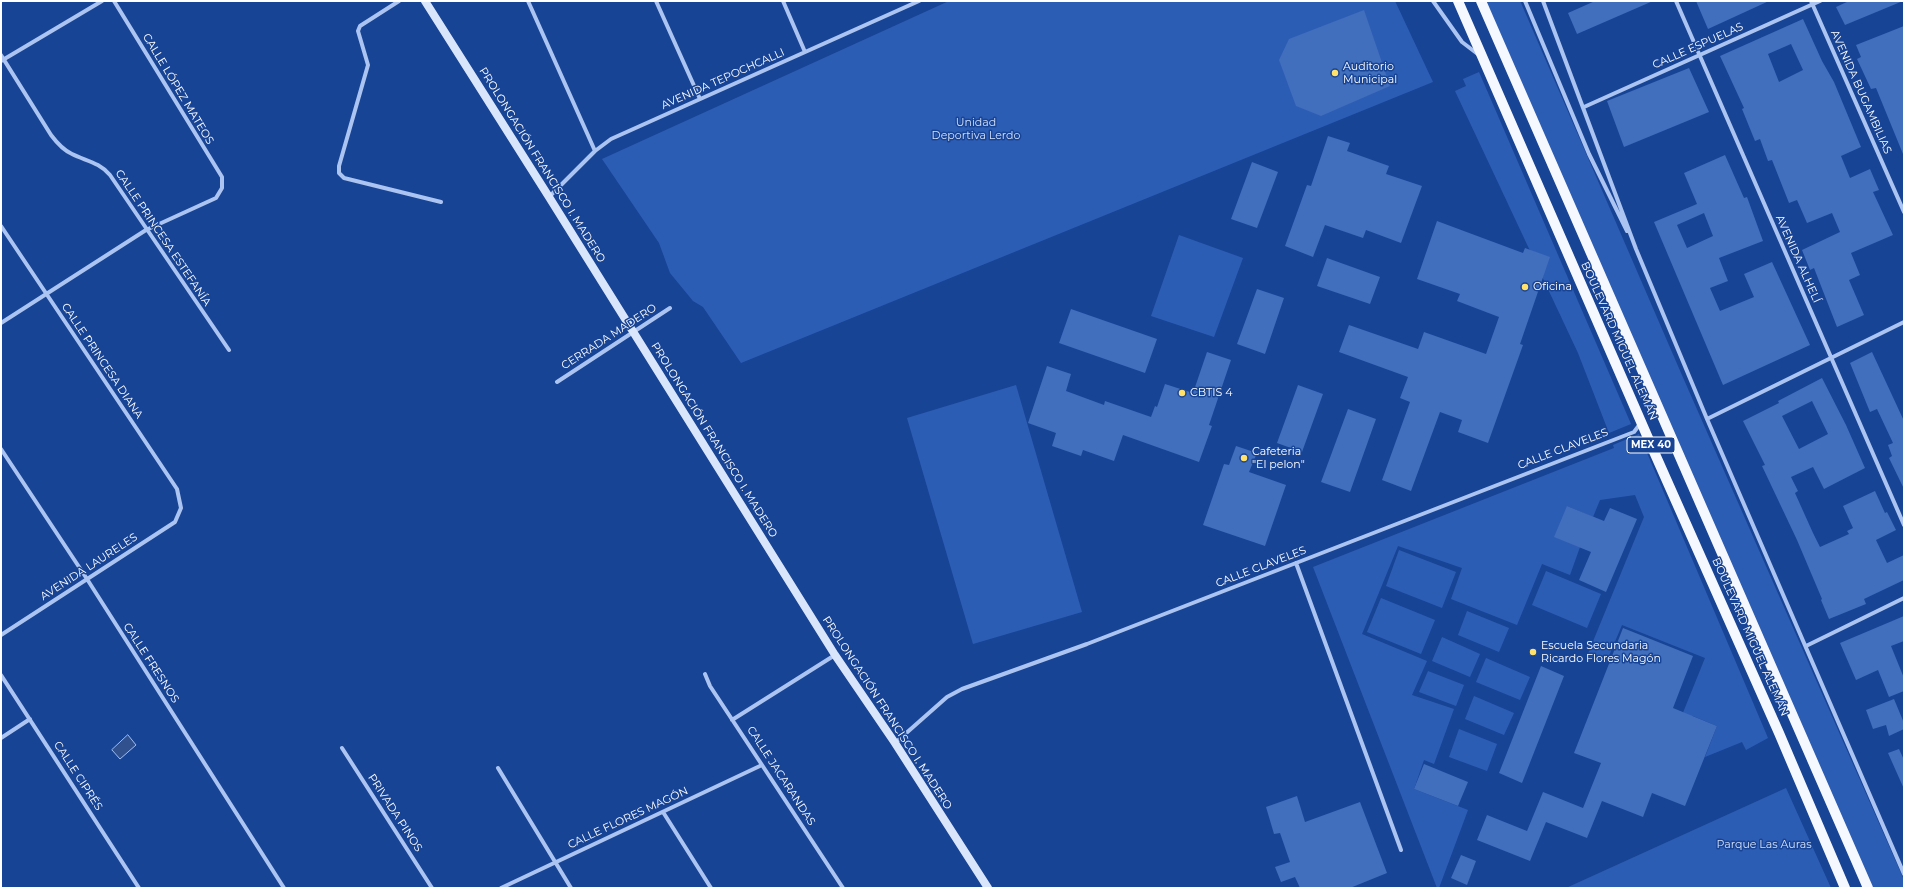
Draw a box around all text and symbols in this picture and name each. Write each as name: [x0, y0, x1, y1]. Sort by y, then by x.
street label: CALLE ESPUELAS: [1651, 20, 1745, 72]
street label: AVENIDA BUGAMBILIAS: [1828, 28, 1894, 156]
street label: CALLE LÓPEZ MATEOS: [140, 31, 216, 147]
street label: AVENIDA TEPOCHCALLI: [659, 46, 787, 112]
place label: Auditorio Municipal: [1343, 60, 1397, 86]
street label: PROLONGACIÓN FRANCISCO I. MADERO: [476, 65, 608, 265]
marker: Auditorio Municipal: [1330, 68, 1340, 78]
park label: Unidad Deportiva Lerdo: [932, 116, 1020, 142]
street label: CALLE PRINCESA ESTEFANÍA: [112, 167, 214, 309]
street label: AVENIDA ALHELÍ: [1773, 213, 1823, 305]
street label: BOULEVARD MIGUEL ALEMÁN: [1578, 260, 1660, 422]
place label: Oficina: [1533, 280, 1572, 294]
marker: Oficina: [1520, 282, 1530, 292]
street label: CALLE PRINCESA DIANA: [58, 301, 146, 421]
street label: CERRADA MADERO: [559, 301, 659, 373]
street label: PROLONGACIÓN FRANCISCO I. MADERO: [648, 340, 780, 540]
place label: CBTIS 4: [1190, 386, 1232, 400]
marker: CBTIS 4: [1177, 388, 1187, 398]
street label: CALLE CLAVELES: [1516, 426, 1610, 472]
road number: MEX 40: [1627, 437, 1675, 453]
place label: Cafeteria "El pelon": [1252, 445, 1305, 471]
marker: Cafeteria "El pelon": [1239, 453, 1249, 463]
street label: AVENIDA LAURELES: [38, 531, 140, 603]
street label: CALLE CLAVELES: [1214, 544, 1308, 590]
street label: BOULEVARD MIGUEL ALEMÁN: [1709, 556, 1791, 718]
street label: PROLONGACIÓN FRANCISCO I. MADERO: [819, 614, 955, 812]
street label: CALLE FRESNOS: [120, 621, 182, 705]
place label: Escuela Secundaria Ricardo Flores Magón: [1541, 639, 1661, 665]
marker: Escuela Secundaria Ricardo Flores Magón: [1528, 647, 1538, 657]
street label: CALLE JACARANDAS: [744, 724, 818, 828]
street label: CALLE CIPRÉS: [51, 739, 105, 813]
street label: PRIVADA PINOS: [365, 772, 425, 854]
street label: CALLE FLORES MAGÓN: [566, 784, 690, 852]
park label: Parque Las Auras: [1716, 838, 1812, 852]

